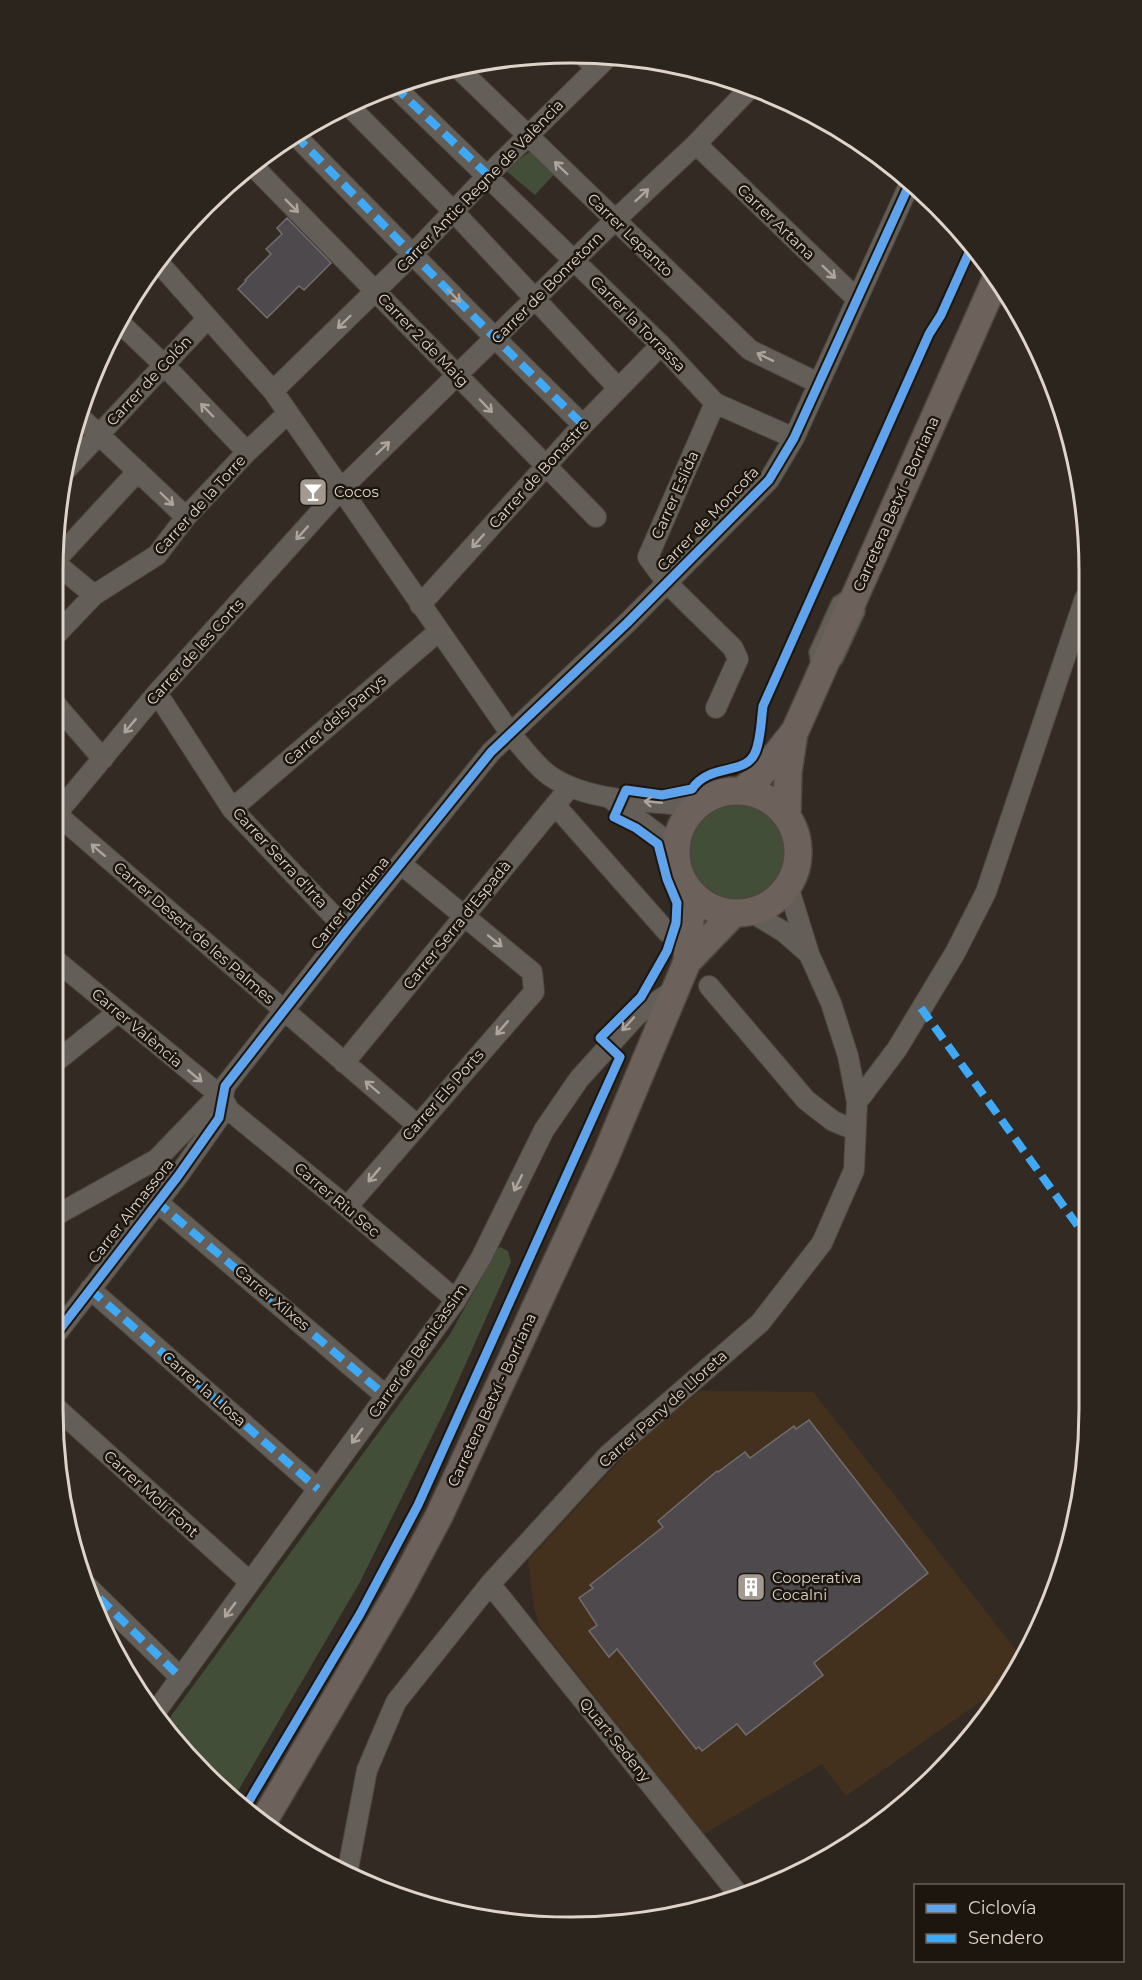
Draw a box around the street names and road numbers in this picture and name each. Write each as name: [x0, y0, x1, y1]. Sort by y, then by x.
street label: Carrer Antic Regne de València: [392, 95, 567, 276]
street label: Carrer Artana: [734, 180, 819, 263]
street label: Carrer Lepanto: [583, 189, 677, 280]
street label: Carrer de Bonretorn: [487, 228, 606, 347]
street label: Carrer la Torrassa: [586, 272, 690, 376]
street label: Carrer 2 de Maig: [374, 289, 473, 391]
street label: Carrer de Colón: [102, 332, 195, 430]
street label: Carretera Betxí - Borriana: [848, 413, 943, 594]
street label: Carrer de Bonastre: [484, 415, 593, 533]
street label: Carrer Eslida: [647, 448, 702, 542]
street label: Carrer de la Torre: [150, 451, 250, 559]
street label: Carrer de Moncofa: [653, 462, 763, 575]
street label: Carrer de les Corts: [142, 594, 248, 709]
street label: Carrer dels Panys: [280, 670, 390, 769]
street label: Carrer Serra d'Irta: [229, 803, 332, 912]
street label: Carrer Borriana: [306, 852, 393, 953]
street label: Carrer Serra d'Espadà: [399, 856, 515, 993]
street label: Carrer Desert de les Palmes: [110, 857, 279, 1008]
street label: Carrer València: [88, 984, 187, 1071]
street label: Carrer Els Ports: [398, 1045, 488, 1144]
street label: Carrer Almassora: [84, 1154, 177, 1267]
street label: Carrer Riu Sec: [291, 1158, 384, 1241]
street label: Carrer Xilxes: [231, 1261, 314, 1335]
street label: Carrer de Benicàssim: [364, 1280, 471, 1422]
street label: Carretera Betxí - Borriana: [443, 1310, 540, 1490]
street label: Carrer Pany de Lloreta: [594, 1346, 731, 1471]
street label: Carrer la Llosa: [158, 1347, 250, 1430]
street label: Carrer Molí Font: [100, 1446, 203, 1541]
street label: Quart Sedeny: [576, 1694, 656, 1786]

